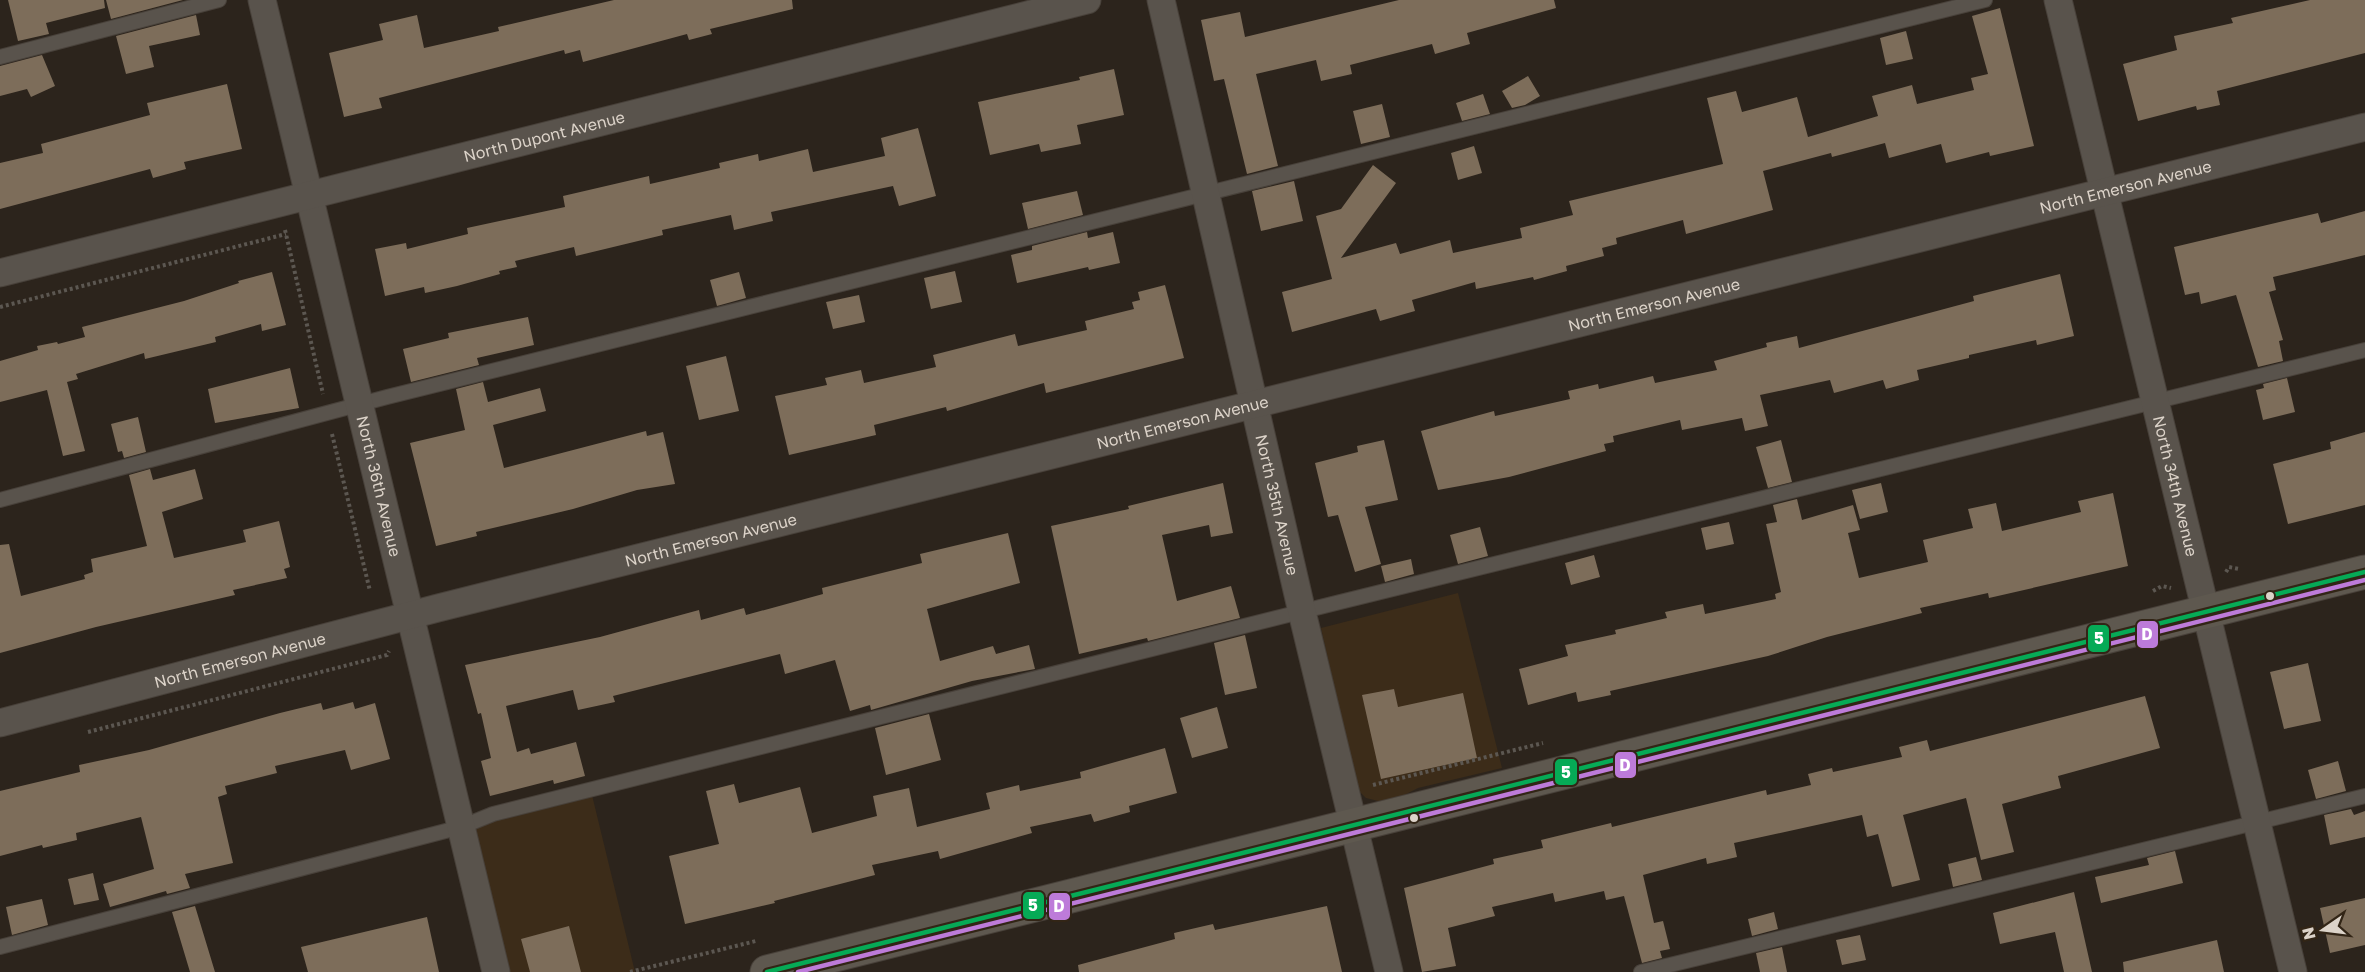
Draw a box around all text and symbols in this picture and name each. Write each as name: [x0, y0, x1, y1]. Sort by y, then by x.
street label: North Dupont Avenue: [461, 106, 627, 166]
street label: North Emerson Avenue: [2037, 156, 2213, 218]
street label: North Emerson Avenue: [1566, 273, 1742, 336]
street label: North Emerson Avenue: [1094, 391, 1270, 453]
street label: North 34th Avenue: [2149, 413, 2202, 559]
street label: North 36th Avenue: [352, 414, 406, 559]
street label: North 35th Avenue: [1251, 432, 1303, 577]
street label: North Emerson Avenue: [623, 509, 799, 571]
unlabelled marker: [2264, 590, 2276, 602]
line badge: D: [2136, 620, 2159, 649]
line badge: 5: [2087, 624, 2110, 653]
text: D: [2141, 624, 2153, 644]
street label: North Emerson Avenue: [152, 628, 328, 692]
text: 5: [2094, 628, 2104, 648]
line badge: D: [1614, 751, 1637, 779]
text: D: [1619, 755, 1631, 775]
line badge: 5: [1554, 758, 1578, 786]
text: 5: [1561, 762, 1571, 782]
unlabelled marker: [1408, 812, 1420, 824]
line badge: 5: [1022, 891, 1045, 920]
line badge: D: [1048, 892, 1071, 921]
text: 5: [1028, 895, 1038, 915]
text: D: [1053, 896, 1065, 916]
north arrow: [2293, 900, 2353, 960]
text: N: [2297, 925, 2320, 942]

